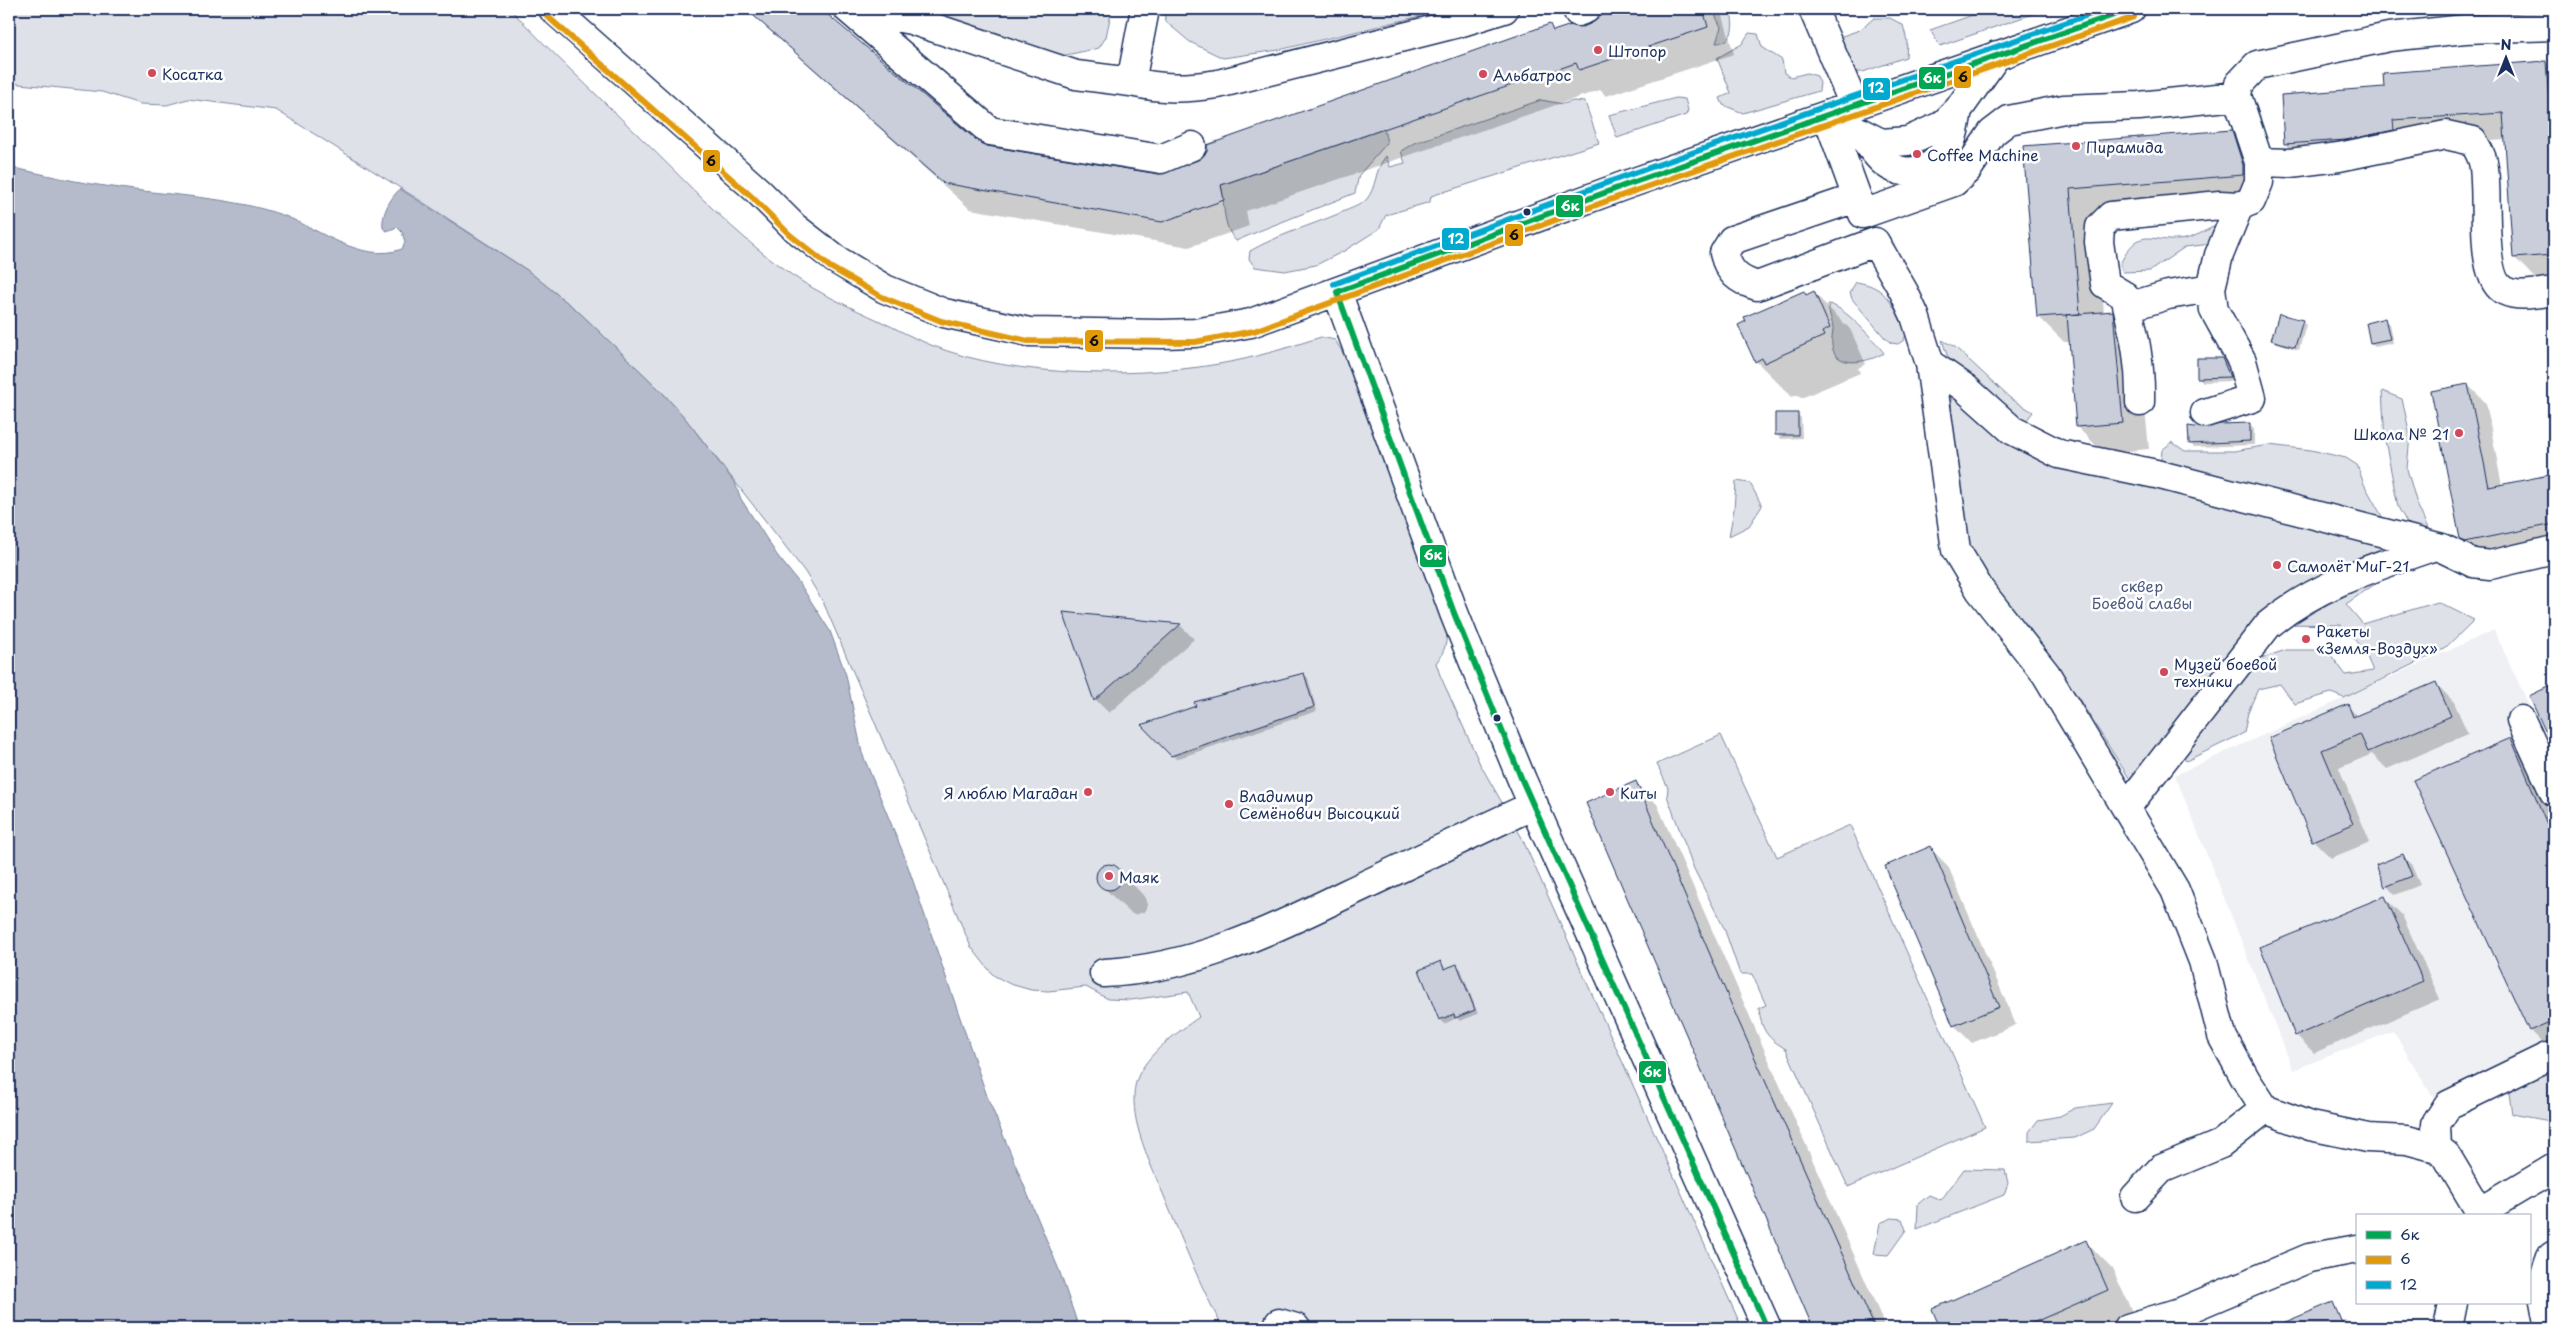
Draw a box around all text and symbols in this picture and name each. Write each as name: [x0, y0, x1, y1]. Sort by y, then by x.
north arrow: [2480, 32, 2530, 82]
text: N: [2500, 34, 2512, 55]
place label: Штопор: [1608, 39, 1667, 62]
marker: Штопор: [1592, 44, 1604, 56]
place label: Косатка: [162, 62, 223, 85]
place label: Альбатрос: [1493, 63, 1571, 86]
line badge: 6: [1953, 65, 1972, 89]
line badge: 6к: [1918, 66, 1946, 90]
text: 6: [1958, 66, 1968, 87]
marker: Косатка: [146, 67, 158, 79]
text: 6к: [1923, 67, 1941, 88]
marker: Альбатрос: [1477, 68, 1489, 80]
line badge: 12: [1862, 77, 1891, 101]
text: 12: [1868, 77, 1884, 98]
place label: Пирамида: [2086, 135, 2164, 158]
marker: Пирамида: [2070, 140, 2082, 152]
place label: Coffee Machine: [1927, 143, 2039, 166]
marker: Coffee Machine: [1911, 148, 1923, 160]
line badge: 6: [702, 149, 721, 173]
text: 6: [706, 150, 716, 171]
line badge: 6к: [1555, 194, 1584, 218]
text: 6к: [1561, 195, 1579, 216]
unlabelled marker: [1522, 207, 1532, 217]
line badge: 6: [1504, 223, 1524, 247]
text: 6: [1509, 224, 1519, 245]
line badge: 12: [1441, 227, 1470, 251]
text: 12: [1448, 228, 1464, 249]
line badge: 6: [1084, 329, 1104, 353]
text: 6: [1089, 330, 1099, 351]
place label: Школа № 21: [2354, 422, 2449, 445]
marker: Школа № 21: [2453, 427, 2465, 439]
line badge: 6к: [1419, 544, 1447, 568]
text: 6к: [1424, 544, 1442, 565]
place label: Самолёт МиГ-21: [2287, 554, 2409, 577]
marker: Самолёт МиГ-21: [2271, 559, 2283, 571]
park label: сквер Боевой славы: [2092, 574, 2192, 614]
place label: Ракеты «Земля-Воздух»: [2316, 619, 2438, 659]
marker: Ракеты «Земля-Воздух»: [2300, 633, 2312, 645]
place label: Музей боевой техники: [2174, 652, 2277, 692]
marker: Музей боевой техники: [2158, 666, 2170, 678]
unlabelled marker: [1492, 713, 1502, 723]
place label: Я люблю Магадан: [944, 781, 1078, 804]
place label: Киты: [1620, 781, 1657, 804]
place label: Владимир Семёнович Высоцкий: [1239, 784, 1400, 824]
marker: Я люблю Магадан: [1082, 786, 1094, 798]
marker: Киты: [1604, 786, 1616, 798]
marker: Владимир Семёнович Высоцкий: [1223, 798, 1235, 810]
place label: Маяк: [1119, 865, 1159, 888]
marker: Маяк: [1103, 870, 1115, 882]
line badge: 6к: [1638, 1060, 1667, 1084]
text: 6к: [1643, 1061, 1661, 1082]
legend: [2356, 1214, 2530, 1304]
text: 6к: [2400, 1222, 2420, 1245]
text: 6: [2400, 1246, 2411, 1269]
text: 12: [2400, 1272, 2417, 1295]

